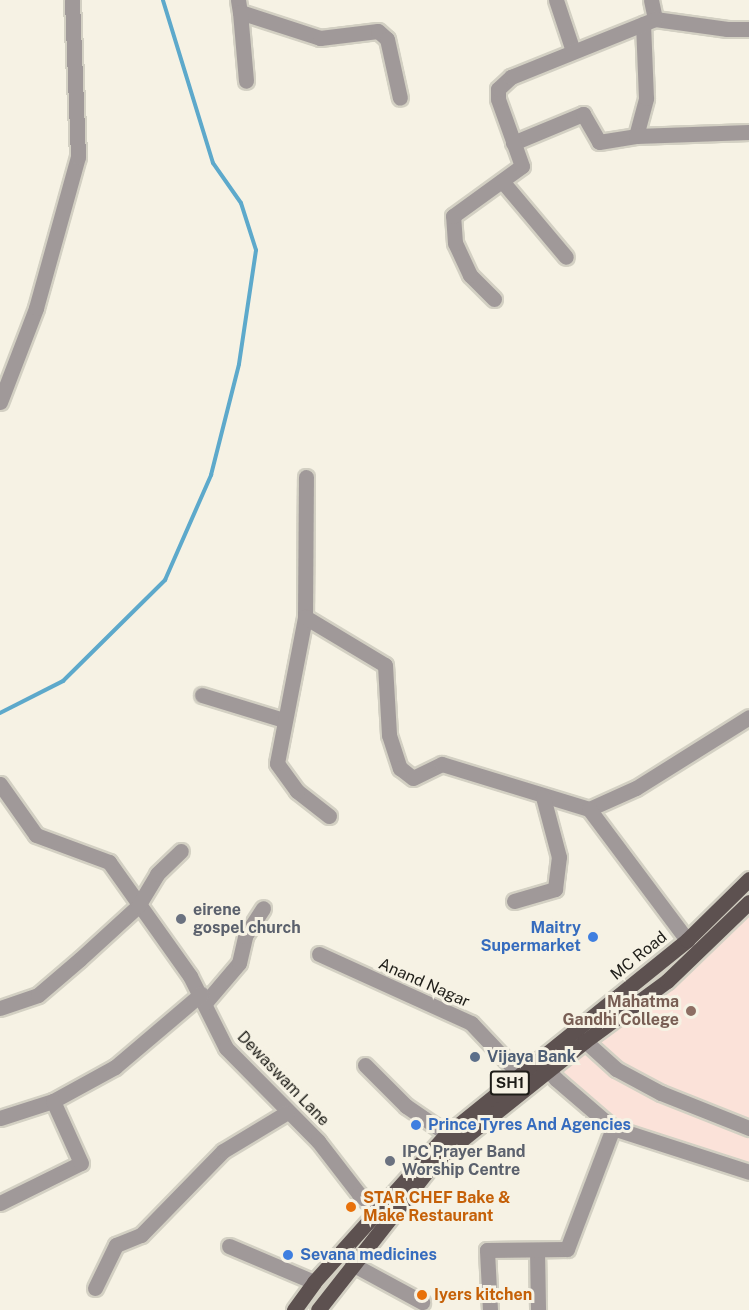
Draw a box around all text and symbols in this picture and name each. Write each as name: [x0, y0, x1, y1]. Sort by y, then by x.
place label: eirene gospel church: [193, 900, 301, 938]
marker: eirene gospel church: [174, 912, 188, 926]
place label: Maitry Supermarket: [480, 918, 581, 956]
street label: MC Road: [607, 927, 671, 985]
marker: Maitry Supermarket: [586, 930, 600, 944]
street label: Anand Nagar: [375, 954, 473, 1012]
place label: Mahatma Gandhi College: [562, 992, 679, 1030]
marker: Mahatma Gandhi College: [684, 1004, 698, 1018]
street label: Dewaswam Lane: [233, 1028, 333, 1130]
place label: Vijaya Bank: [487, 1047, 576, 1067]
marker: Vijaya Bank: [468, 1050, 482, 1064]
road number: SH1: [489, 1071, 531, 1095]
place label: Prince Tyres And Agencies: [428, 1115, 631, 1135]
marker: Prince Tyres And Agencies: [409, 1118, 423, 1132]
place label: IPC Prayer Band Worship Centre: [402, 1142, 526, 1180]
marker: IPC Prayer Band Worship Centre: [383, 1154, 397, 1168]
place label: STAR CHEF Bake & Make Restaurant: [363, 1188, 511, 1226]
marker: STAR CHEF Bake & Make Restaurant: [344, 1200, 358, 1214]
place label: Sevana medicines: [300, 1245, 437, 1265]
marker: Sevana medicines: [281, 1248, 295, 1262]
place label: Iyers kitchen: [434, 1285, 532, 1305]
marker: Iyers kitchen: [415, 1288, 429, 1302]

